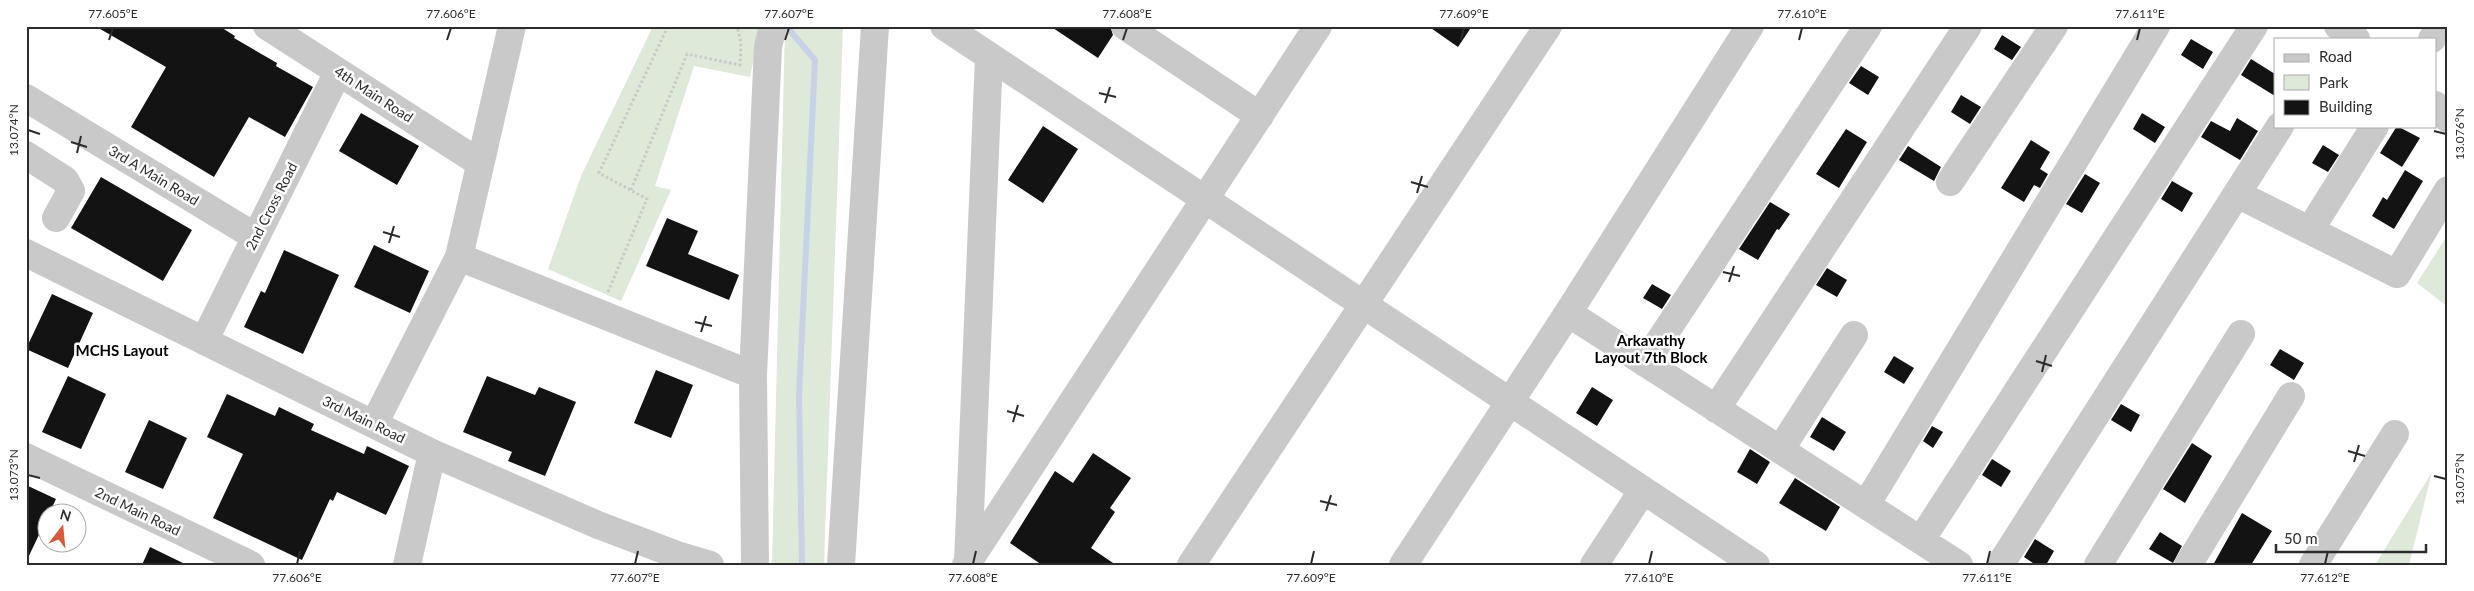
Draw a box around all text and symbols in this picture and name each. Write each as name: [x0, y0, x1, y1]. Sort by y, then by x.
text: 77.605°E: [88, 6, 138, 21]
text: 77.606°E: [426, 6, 476, 21]
text: 77.607°E: [764, 6, 814, 21]
text: 77.608°E: [1102, 6, 1152, 21]
text: 77.609°E: [1439, 6, 1489, 21]
text: 77.610°E: [1777, 6, 1827, 21]
text: 77.611°E: [2115, 6, 2165, 21]
legend: [2274, 38, 2436, 128]
text: Road: [2319, 47, 2352, 65]
street label: 4th Main Road: [332, 62, 416, 126]
text: Park: [2319, 73, 2349, 91]
text: Building: [2319, 97, 2372, 115]
text: 13.074°N: [6, 104, 21, 156]
text: 13.076°N: [2452, 108, 2467, 160]
street label: 3rd A Main Road: [106, 141, 202, 209]
street label: 2nd Cross Road: [242, 159, 300, 253]
district label: Arkavathy Layout 7th Block: [1595, 331, 1708, 366]
district label: MCHS Layout: [75, 341, 169, 359]
street label: 3rd Main Road: [320, 392, 408, 446]
text: 13.073°N: [6, 449, 21, 501]
text: 13.075°N: [2452, 453, 2467, 505]
street label: 2nd Main Road: [93, 483, 183, 539]
north arrow: [38, 504, 88, 554]
text: N: [58, 505, 73, 525]
scale bar: [2276, 521, 2426, 553]
text: 50 m: [2284, 529, 2318, 547]
text: 77.606°E: [272, 570, 322, 585]
text: 77.607°E: [610, 570, 660, 585]
text: 77.608°E: [948, 570, 998, 585]
text: 77.609°E: [1286, 570, 1336, 585]
text: 77.610°E: [1624, 570, 1674, 585]
text: 77.611°E: [1962, 570, 2012, 585]
text: 77.612°E: [2300, 570, 2350, 585]

